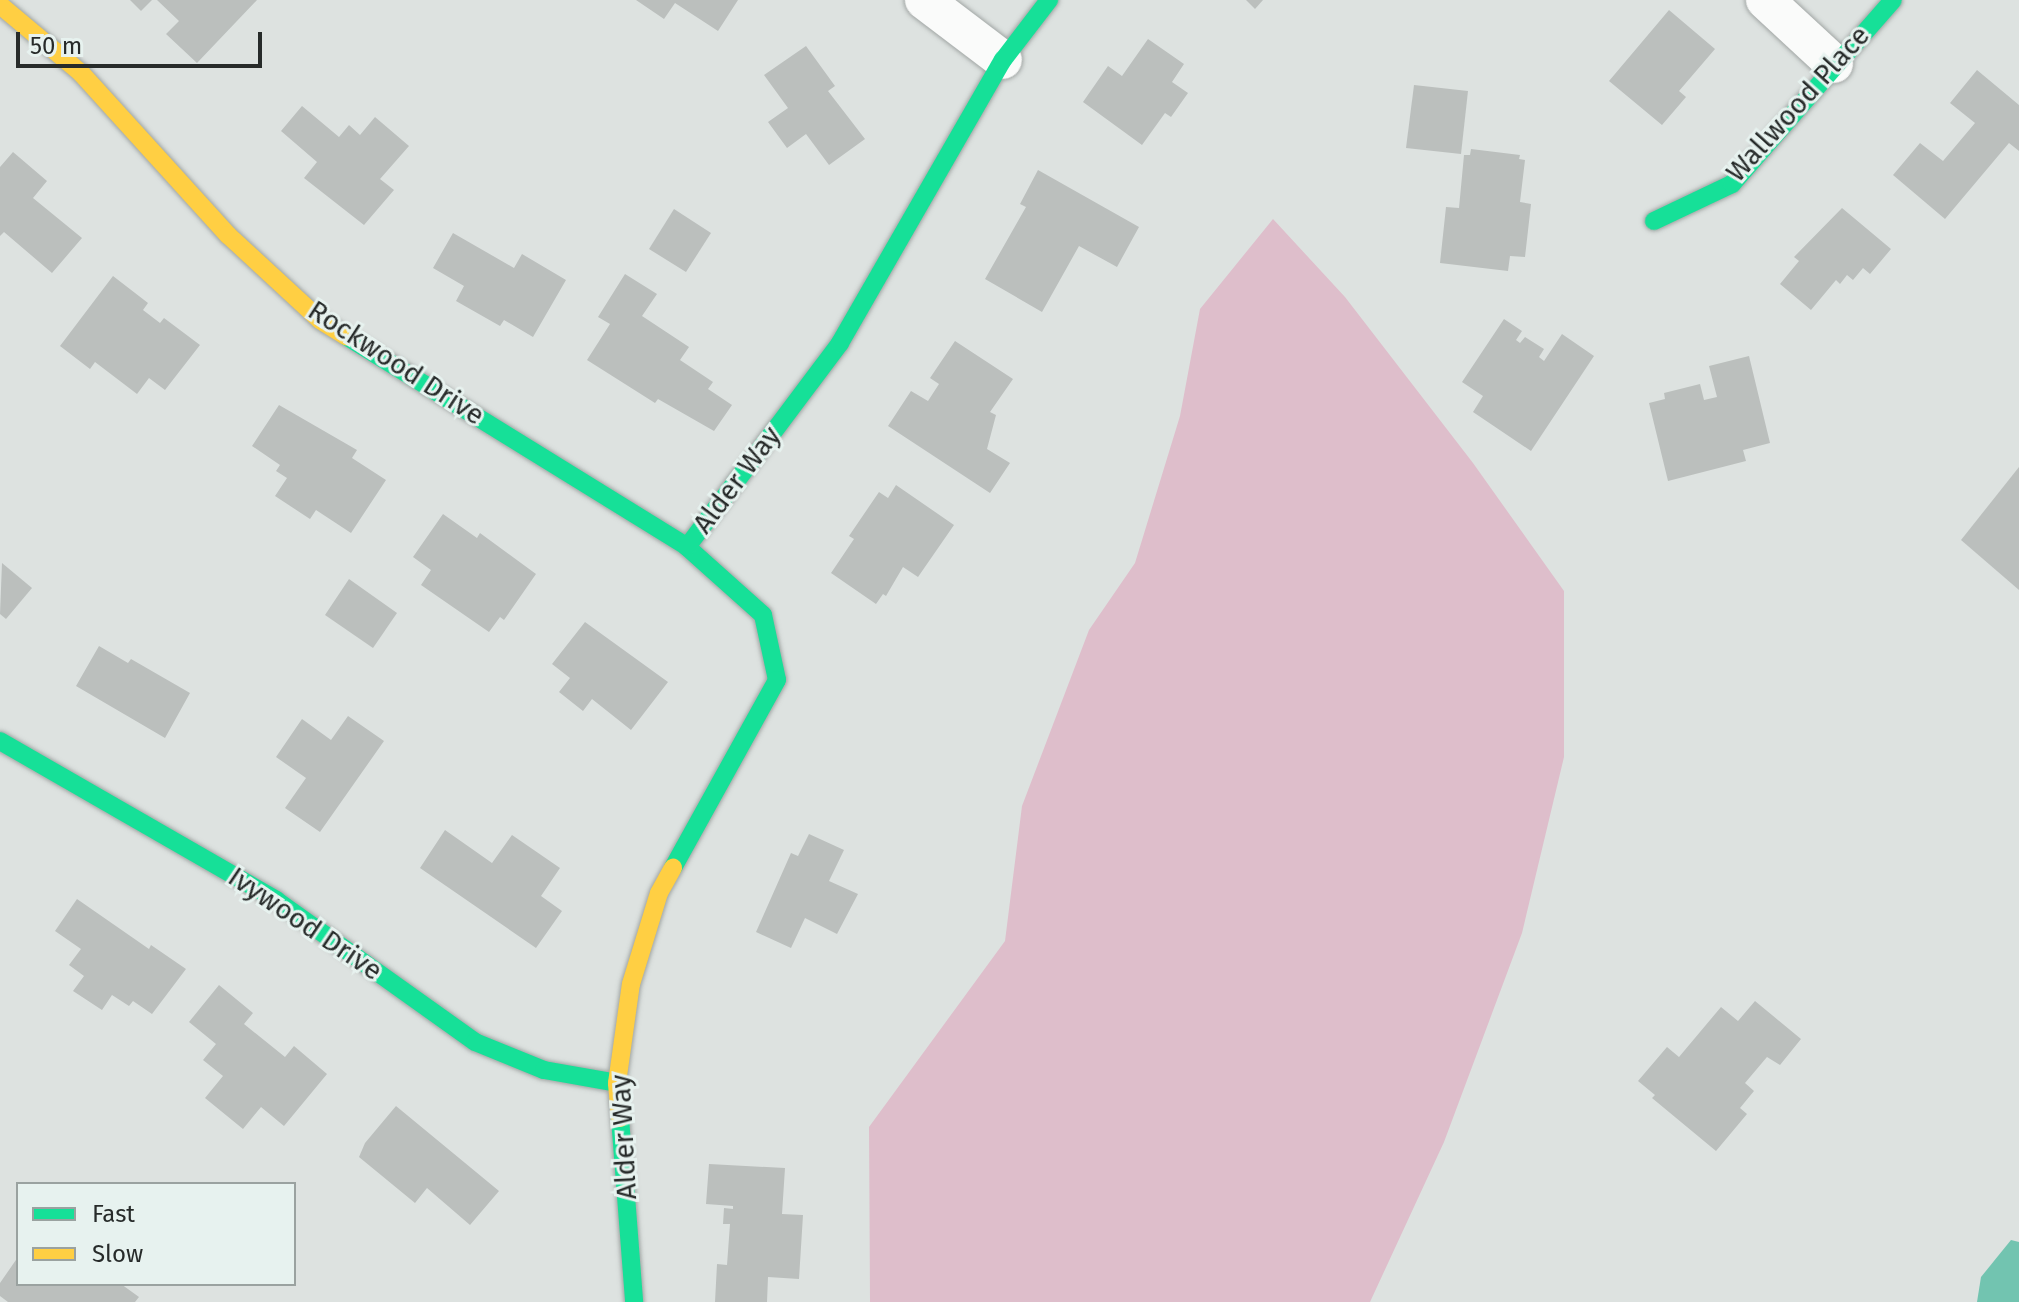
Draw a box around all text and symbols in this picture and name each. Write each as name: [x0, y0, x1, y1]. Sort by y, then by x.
scale bar: [20, 16, 266, 66]
street label: Wallwood Place: [1719, 19, 1877, 189]
text: 50 m: [30, 32, 82, 60]
street label: Rockwood Drive: [302, 294, 490, 432]
street label: Alder Way: [686, 420, 788, 540]
street label: Ivywood Drive: [222, 860, 388, 988]
street label: Alder Way: [604, 1074, 644, 1200]
legend: [16, 1182, 296, 1286]
text: Fast: [92, 1200, 135, 1228]
text: Slow: [92, 1240, 143, 1268]

